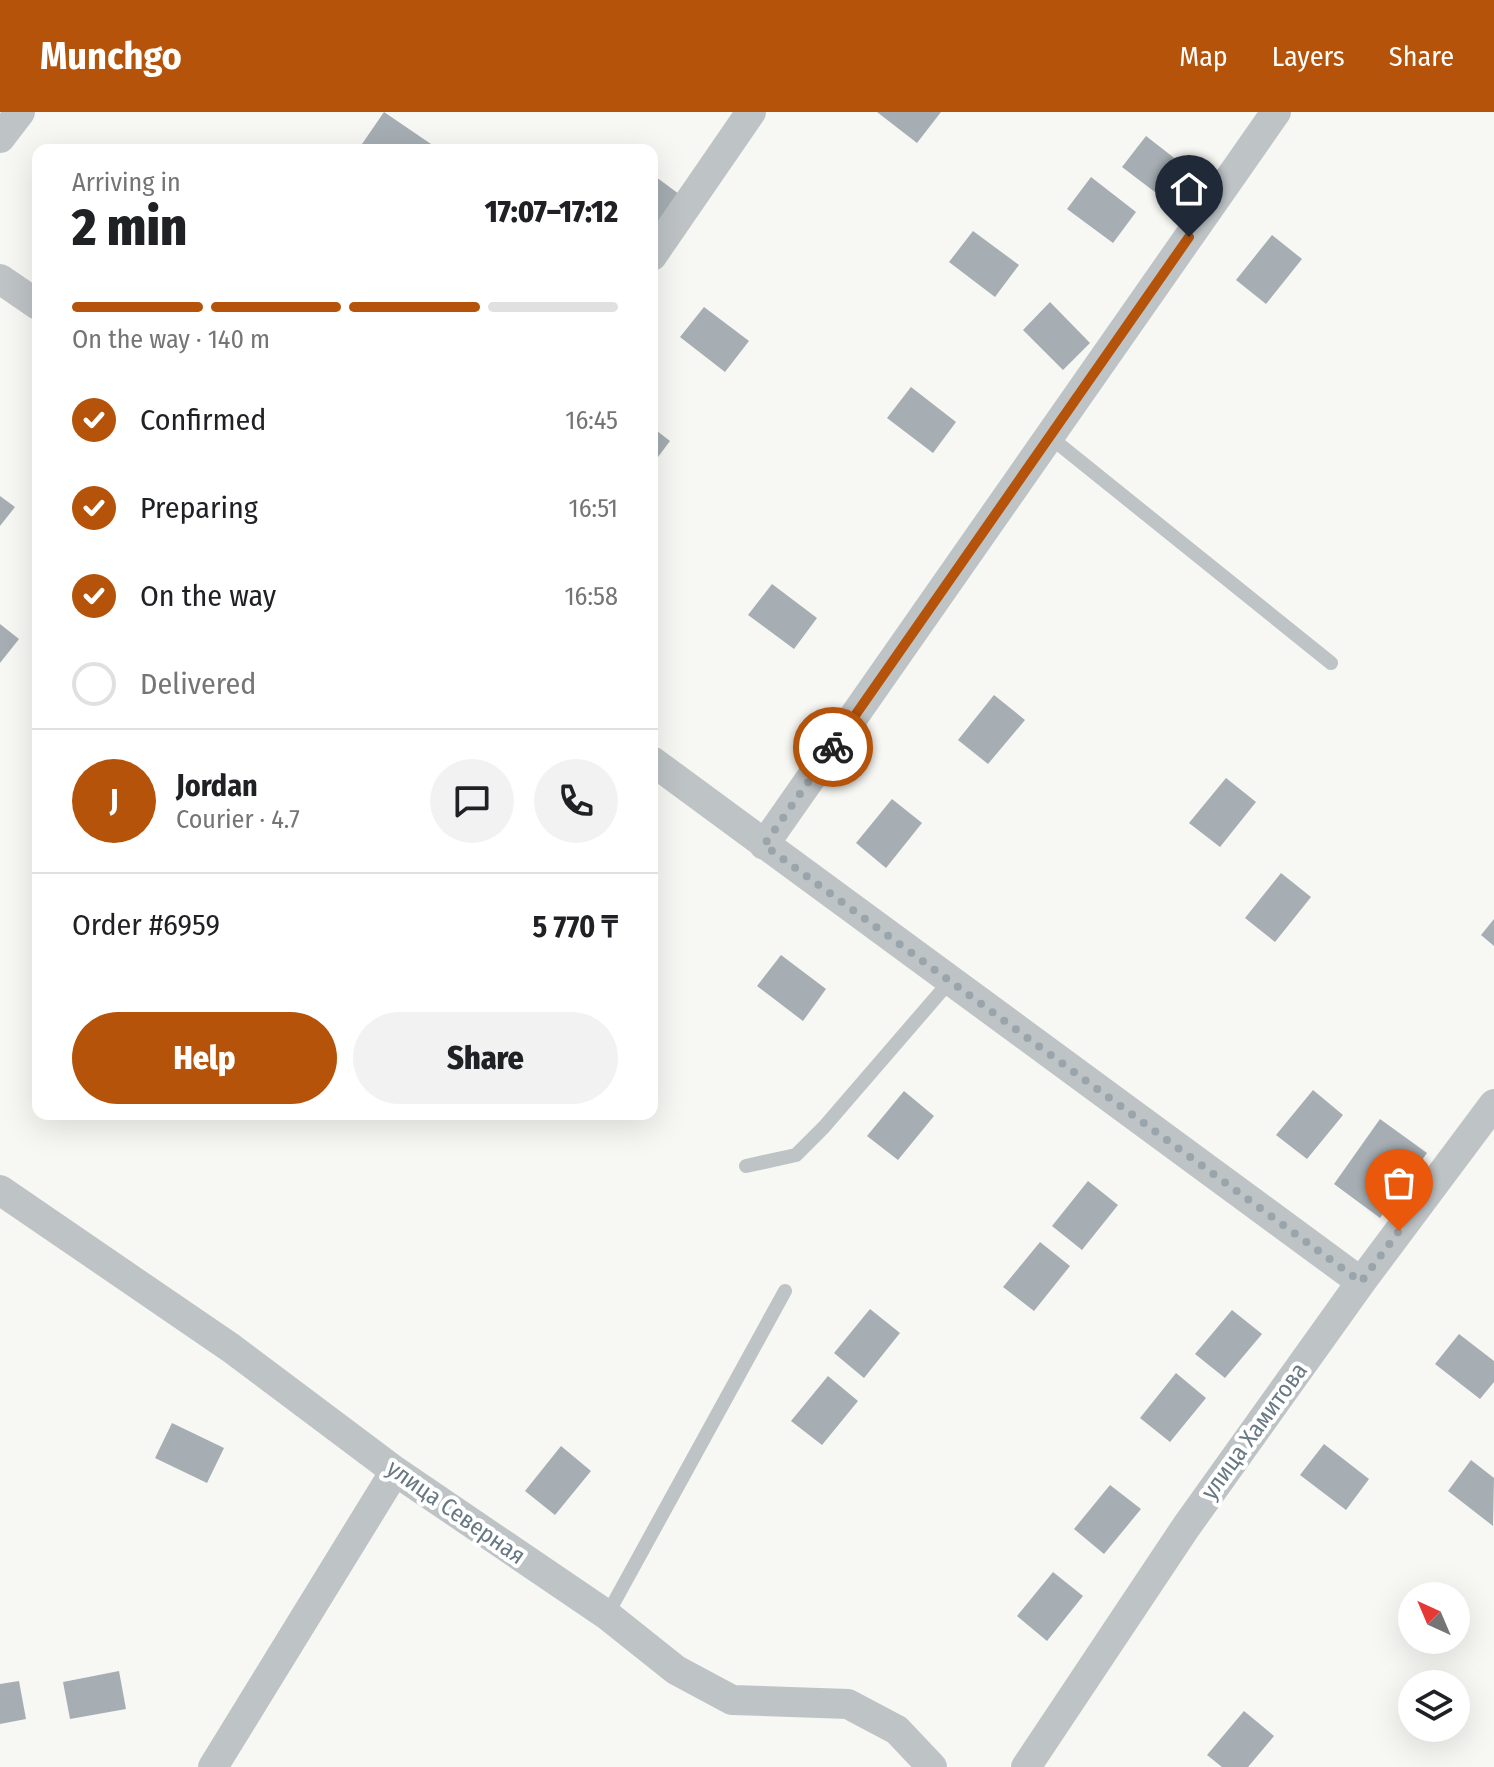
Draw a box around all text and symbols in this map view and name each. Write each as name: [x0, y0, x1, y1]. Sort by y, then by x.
text: Munchgo: [40, 33, 182, 79]
text: Map: [1179, 40, 1228, 73]
text: Layers: [1272, 40, 1345, 73]
text: Share: [1389, 40, 1454, 73]
pin: [1155, 155, 1223, 237]
text: Arriving in: [72, 167, 181, 198]
icon: home: [1167, 167, 1211, 211]
text: 17:07–17:12: [485, 194, 618, 230]
text: 2 min: [72, 196, 187, 259]
text: On the way · 140 m: [72, 324, 270, 355]
icon: check: [72, 398, 116, 442]
text: Confirmed: [140, 402, 266, 438]
text: 16:45: [565, 405, 618, 436]
icon: check: [72, 486, 116, 530]
text: Preparing: [140, 490, 258, 526]
text: 16:51: [569, 493, 618, 524]
icon: check: [72, 574, 116, 618]
text: On the way: [140, 578, 276, 614]
text: 16:58: [564, 581, 618, 612]
text: Delivered: [140, 666, 256, 702]
courier: [793, 707, 873, 787]
icon: bike: [811, 725, 855, 769]
button: chat: [430, 759, 514, 843]
button: phone: [534, 759, 618, 843]
text: Jordan: [176, 768, 258, 804]
text: J: [110, 783, 118, 819]
text: Courier · 4.7: [176, 804, 300, 835]
text: Order #6959: [72, 907, 220, 943]
text: 5 770 ₸: [533, 909, 618, 945]
button: Help: [72, 1012, 337, 1104]
button: Share: [353, 1012, 618, 1104]
pin: [1365, 1149, 1433, 1231]
icon: bag: [1377, 1161, 1421, 1205]
street label: улица Хамитова: [1195, 1357, 1313, 1505]
street label: улица Северная: [381, 1454, 531, 1570]
north arrow: [1398, 1582, 1470, 1654]
map controls: [1398, 1582, 1470, 1742]
button: layers: [1398, 1670, 1470, 1742]

